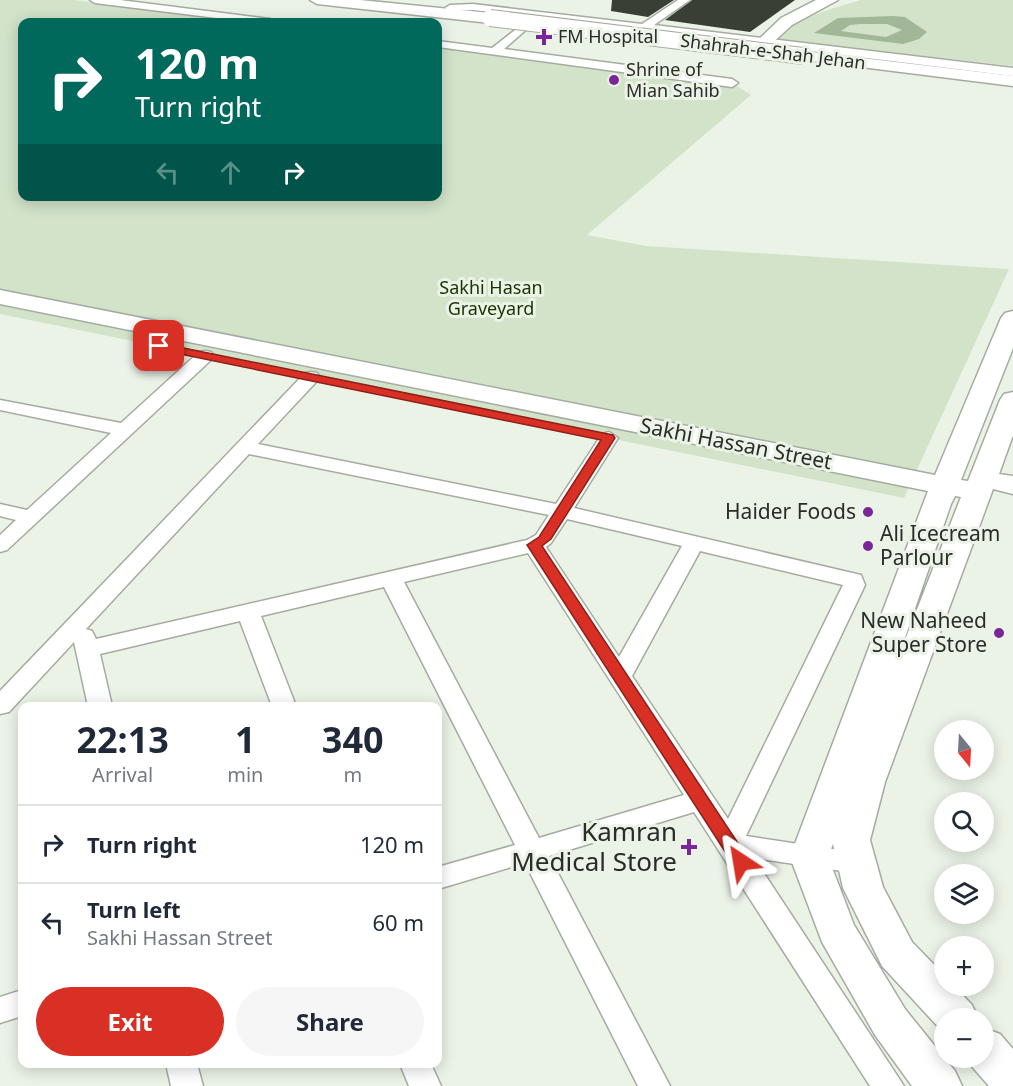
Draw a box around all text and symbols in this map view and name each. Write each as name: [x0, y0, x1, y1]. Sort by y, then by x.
place label: FM Hospital: [558, 24, 658, 48]
marker: FM Hospital: [535, 28, 553, 46]
street label: Shahrah-e-Shah Jehan: [679, 28, 867, 74]
text: 120 m: [135, 34, 259, 91]
icon: right: [36, 42, 114, 120]
place label: Shrine of Mian Sahib: [626, 57, 720, 102]
marker: Shrine of Mian Sahib: [607, 73, 621, 87]
text: Turn right: [135, 88, 261, 125]
icon: left: [151, 156, 184, 189]
icon: ahead: [214, 156, 247, 189]
icon: right: [277, 156, 310, 189]
park label: Sakhi Hasan Graveyard: [439, 275, 543, 320]
pin: [133, 320, 184, 371]
icon: arrive: [142, 329, 175, 362]
street label: Sakhi Hassan Street: [638, 411, 835, 475]
place label: Haider Foods: [725, 497, 856, 525]
marker: Haider Foods: [861, 505, 875, 519]
place label: Ali Icecream Parlour: [880, 519, 1000, 571]
marker: Ali Icecream Parlour: [861, 539, 875, 553]
place label: New Naheed Super Store: [860, 606, 987, 658]
marker: New Naheed Super Store: [992, 626, 1006, 640]
text: 22:13: [76, 715, 169, 764]
text: 1: [235, 715, 256, 764]
text: 340: [322, 715, 384, 764]
north arrow: [934, 720, 994, 780]
map controls: [934, 720, 994, 1068]
text: Arrival: [92, 761, 153, 788]
text: min: [227, 761, 263, 788]
text: m: [343, 761, 362, 788]
button: search: [934, 792, 994, 852]
place label: Kamran Medical Store: [511, 813, 677, 879]
icon: right: [36, 828, 69, 861]
text: Turn right: [87, 829, 197, 859]
text: 120 m: [360, 829, 424, 859]
position arrow: [709, 830, 773, 894]
marker: Kamran Medical Store: [682, 840, 696, 854]
button: layers: [934, 864, 994, 924]
text: Turn left: [87, 894, 181, 924]
icon: left: [36, 906, 69, 939]
text: 60 m: [373, 907, 424, 937]
text: Sakhi Hassan Street: [87, 924, 272, 951]
button: +: [934, 936, 994, 996]
button: Exit: [36, 987, 224, 1056]
button: Share: [236, 987, 424, 1056]
button: −: [934, 1008, 994, 1068]

